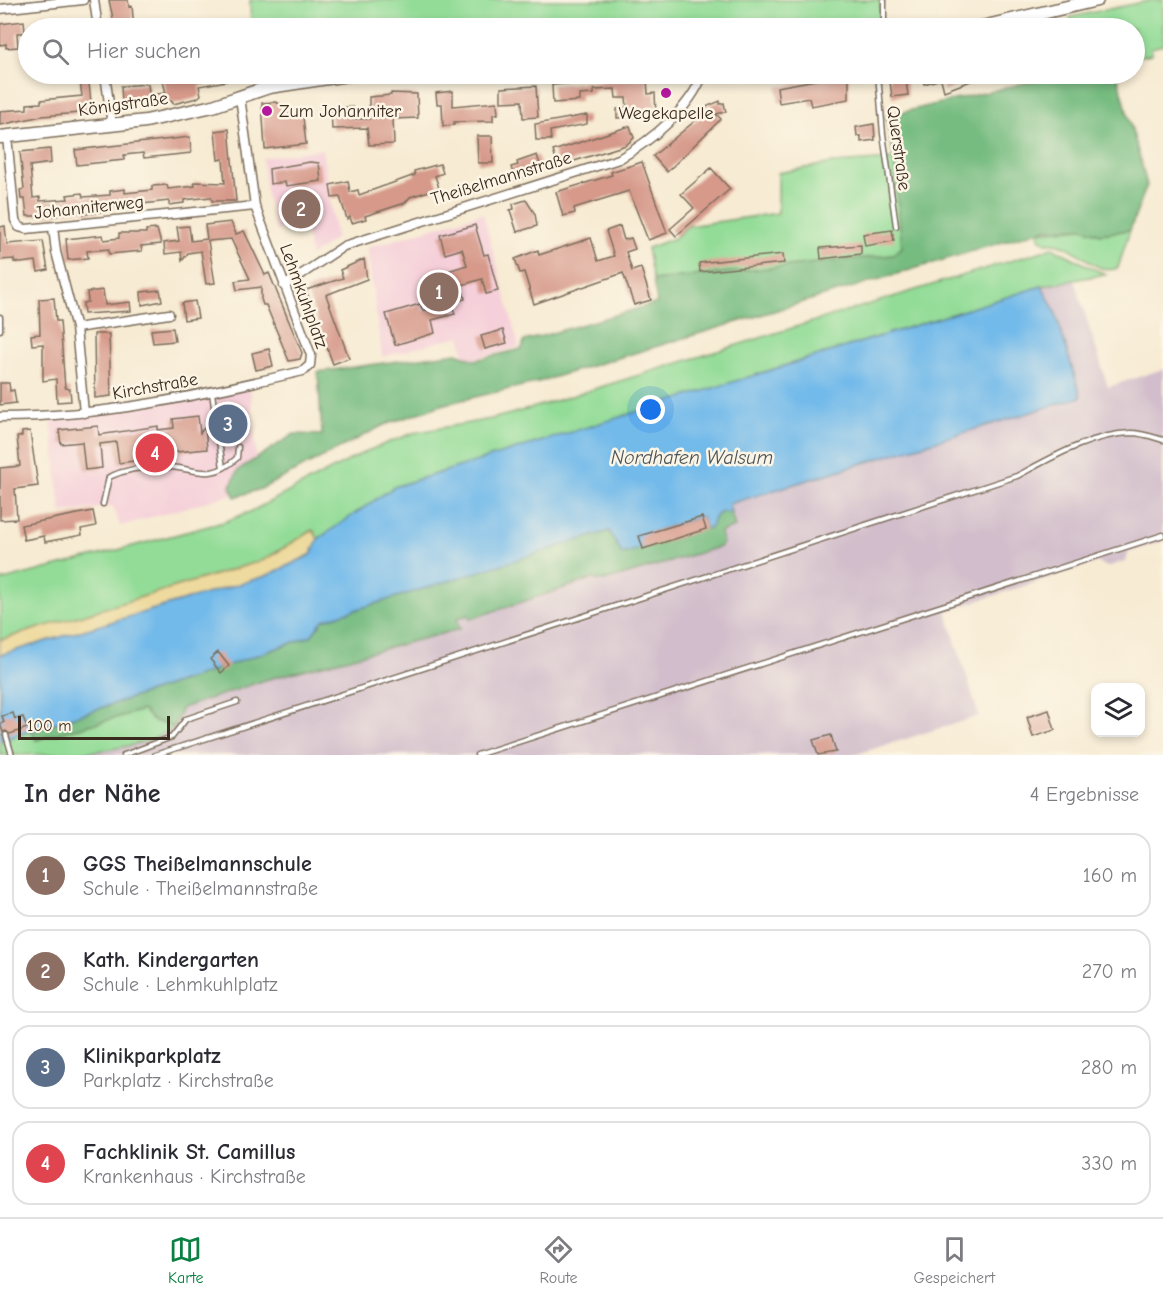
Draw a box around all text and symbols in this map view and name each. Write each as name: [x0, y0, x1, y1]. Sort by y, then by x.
search box: [18, 18, 1145, 84]
icon: search: [39, 35, 72, 68]
text: Hier suchen: [87, 38, 201, 64]
marker: Wegekapelle: [659, 86, 673, 100]
street label: Königstraße: [77, 88, 169, 121]
place label: Zum Johanniter: [279, 101, 402, 122]
place label: Wegekapelle: [618, 103, 714, 124]
marker: Zum Johanniter: [260, 104, 274, 118]
street label: Querstraße: [882, 104, 915, 192]
street label: Theißelmannstraße: [428, 147, 574, 210]
pin: 2: [282, 186, 320, 232]
street label: Johanniterweg: [33, 191, 145, 224]
street label: Lehmkuhlplatz: [275, 241, 332, 351]
pin: 1: [420, 270, 458, 314]
street label: Kirchstraße: [111, 369, 199, 404]
your location: [636, 395, 665, 424]
pin: 3: [208, 402, 248, 446]
pin: 4: [136, 430, 174, 476]
water label: Nordhafen Walsum: [611, 446, 773, 469]
map controls: [1091, 683, 1145, 737]
button: layers: [1091, 683, 1145, 737]
scale bar: [18, 713, 170, 740]
text: 100 m: [27, 717, 71, 735]
text: In der Nähe: [24, 779, 161, 809]
text: 4 Ergebnisse: [1030, 783, 1139, 806]
text: GGS Theißelmannschule: [83, 851, 312, 877]
text: 1: [42, 864, 49, 887]
text: 160 m: [1083, 864, 1137, 887]
text: Schule · Theißelmannstraße: [83, 877, 318, 900]
text: Kath. Kindergarten: [83, 947, 259, 973]
text: 2: [41, 960, 50, 983]
text: 270 m: [1082, 960, 1137, 983]
text: Schule · Lehmkuhlplatz: [83, 973, 278, 996]
text: Klinikparkplatz: [83, 1043, 221, 1069]
text: 3: [41, 1056, 50, 1079]
text: 280 m: [1081, 1056, 1137, 1079]
text: Parkplatz · Kirchstraße: [83, 1069, 274, 1092]
text: Fachklinik St. Camillus: [83, 1139, 295, 1165]
text: 4: [41, 1152, 50, 1175]
text: 330 m: [1081, 1152, 1137, 1175]
text: Krankenhaus · Kirchstraße: [83, 1165, 306, 1188]
tab: Karte: [168, 1233, 204, 1287]
tab: Route: [540, 1233, 578, 1287]
tab: Gespeichert: [914, 1233, 995, 1287]

